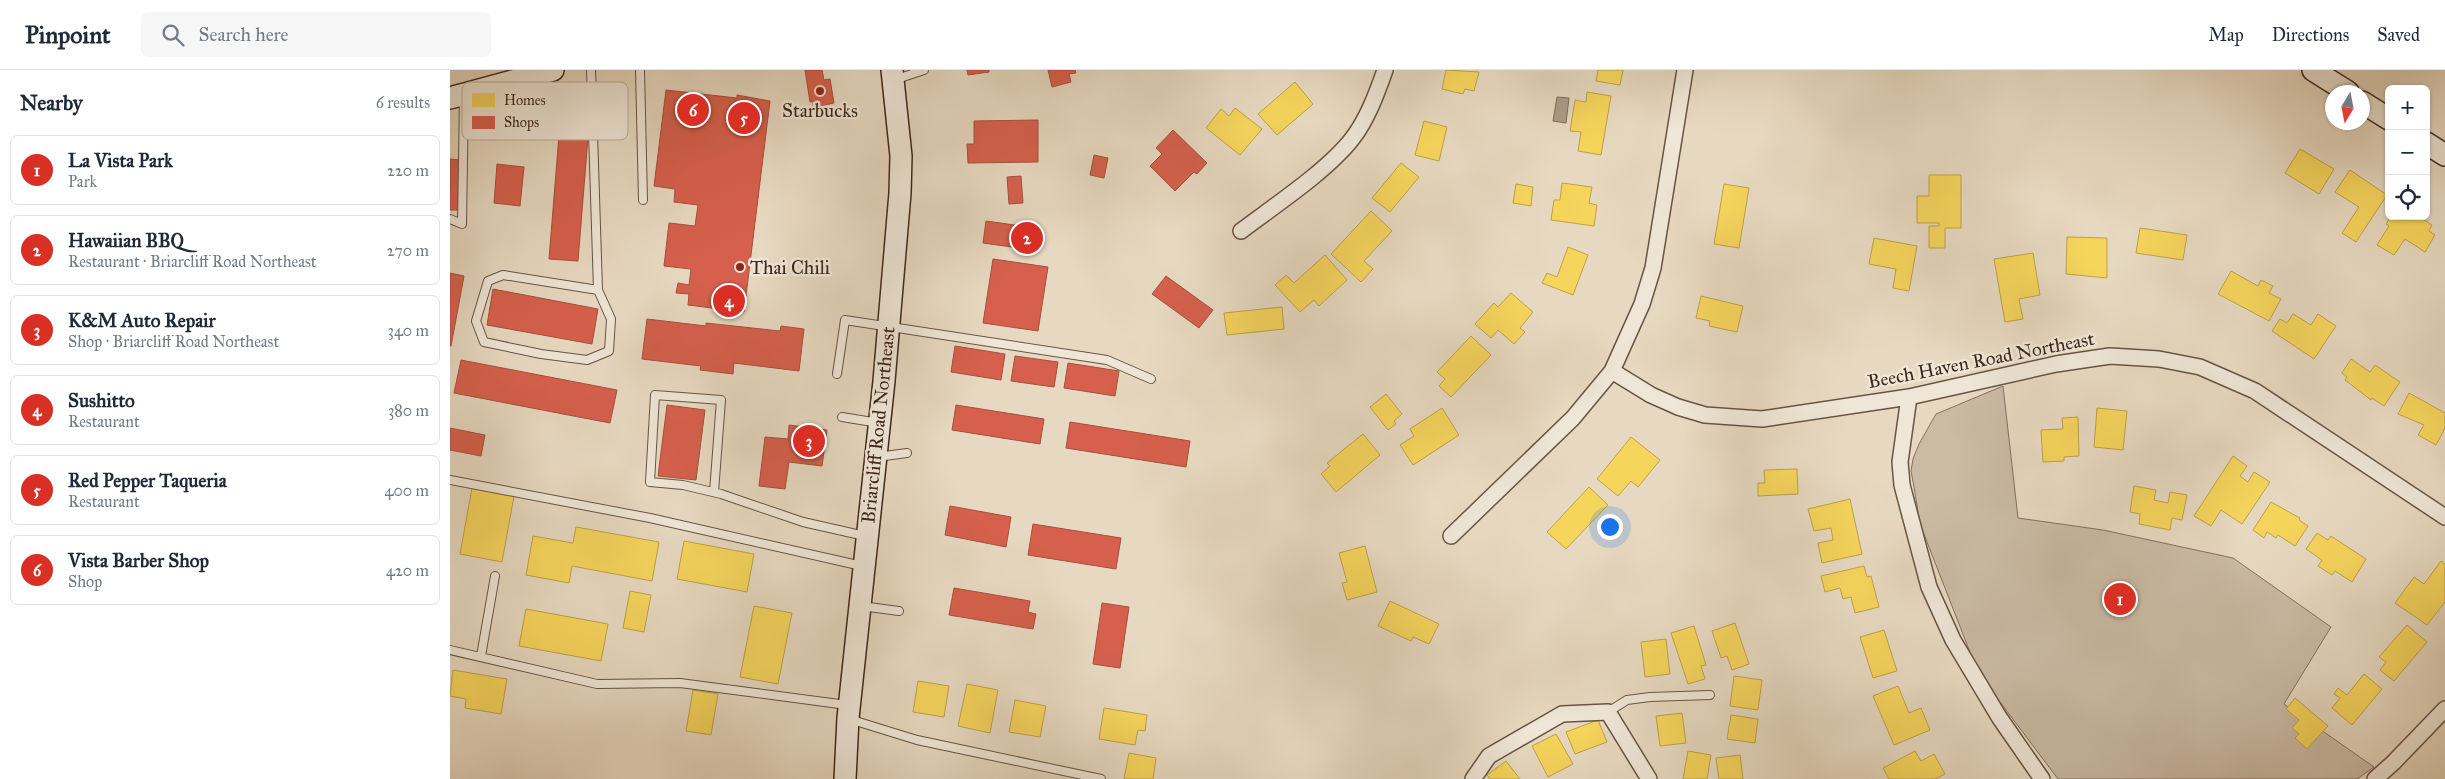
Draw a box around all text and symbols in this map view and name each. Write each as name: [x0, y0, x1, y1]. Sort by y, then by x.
search box: [141, 12, 491, 57]
text: Pinpoint: [25, 20, 111, 50]
icon: search: [159, 21, 187, 49]
text: Search here: [199, 23, 289, 46]
text: Map: [2208, 24, 2244, 46]
text: Directions: [2272, 24, 2349, 46]
text: Saved: [2377, 24, 2420, 46]
legend: [462, 82, 628, 140]
marker: Starbucks: [814, 85, 826, 97]
north arrow: [2325, 85, 2370, 130]
map controls: [2385, 85, 2430, 220]
button: +: [2385, 85, 2430, 130]
text: Nearby: [20, 90, 83, 116]
pin: 6: [677, 91, 709, 129]
text: Homes: [504, 92, 546, 109]
text: 6 results: [376, 93, 430, 112]
pin: 5: [728, 99, 760, 137]
place label: Starbucks: [782, 99, 858, 122]
text: Shops: [504, 114, 539, 131]
button: −: [2385, 130, 2430, 175]
text: La Vista Park: [68, 149, 173, 172]
text: 1: [34, 161, 40, 180]
text: 220 m: [387, 161, 429, 180]
text: Park: [68, 172, 97, 191]
button: locate: [2385, 175, 2430, 220]
pin: 2: [1011, 219, 1043, 257]
text: Hawaiian BBQ: [68, 229, 184, 252]
text: 2: [33, 241, 41, 260]
text: 270 m: [387, 241, 429, 260]
text: Restaurant · Briarcliff Road Northeast: [68, 252, 316, 271]
place label: Thai Chili: [750, 256, 830, 279]
marker: Thai Chili: [734, 261, 746, 273]
pin: 4: [713, 282, 745, 320]
text: K&M Auto Repair: [68, 309, 216, 332]
text: 3: [34, 321, 40, 340]
text: 340 m: [387, 321, 429, 340]
street label: Briarcliff Road Northeast: [856, 325, 900, 525]
street label: Beech Haven Road Northeast: [1866, 327, 2097, 393]
text: Shop · Briarcliff Road Northeast: [68, 332, 279, 351]
text: Sushitto: [68, 389, 135, 412]
text: 4: [33, 401, 41, 420]
text: 380 m: [388, 401, 429, 420]
text: Restaurant: [68, 412, 140, 431]
pin: 3: [793, 422, 825, 460]
text: Red Pepper Taqueria: [68, 469, 227, 492]
text: 5: [33, 481, 41, 500]
text: 400 m: [385, 481, 429, 500]
text: Restaurant: [68, 492, 140, 511]
your location: [1597, 514, 1623, 540]
text: Vista Barber Shop: [68, 549, 209, 572]
text: 6: [33, 561, 41, 580]
text: 420 m: [386, 561, 429, 580]
text: Shop: [68, 572, 102, 591]
pin: 1: [2104, 580, 2136, 618]

